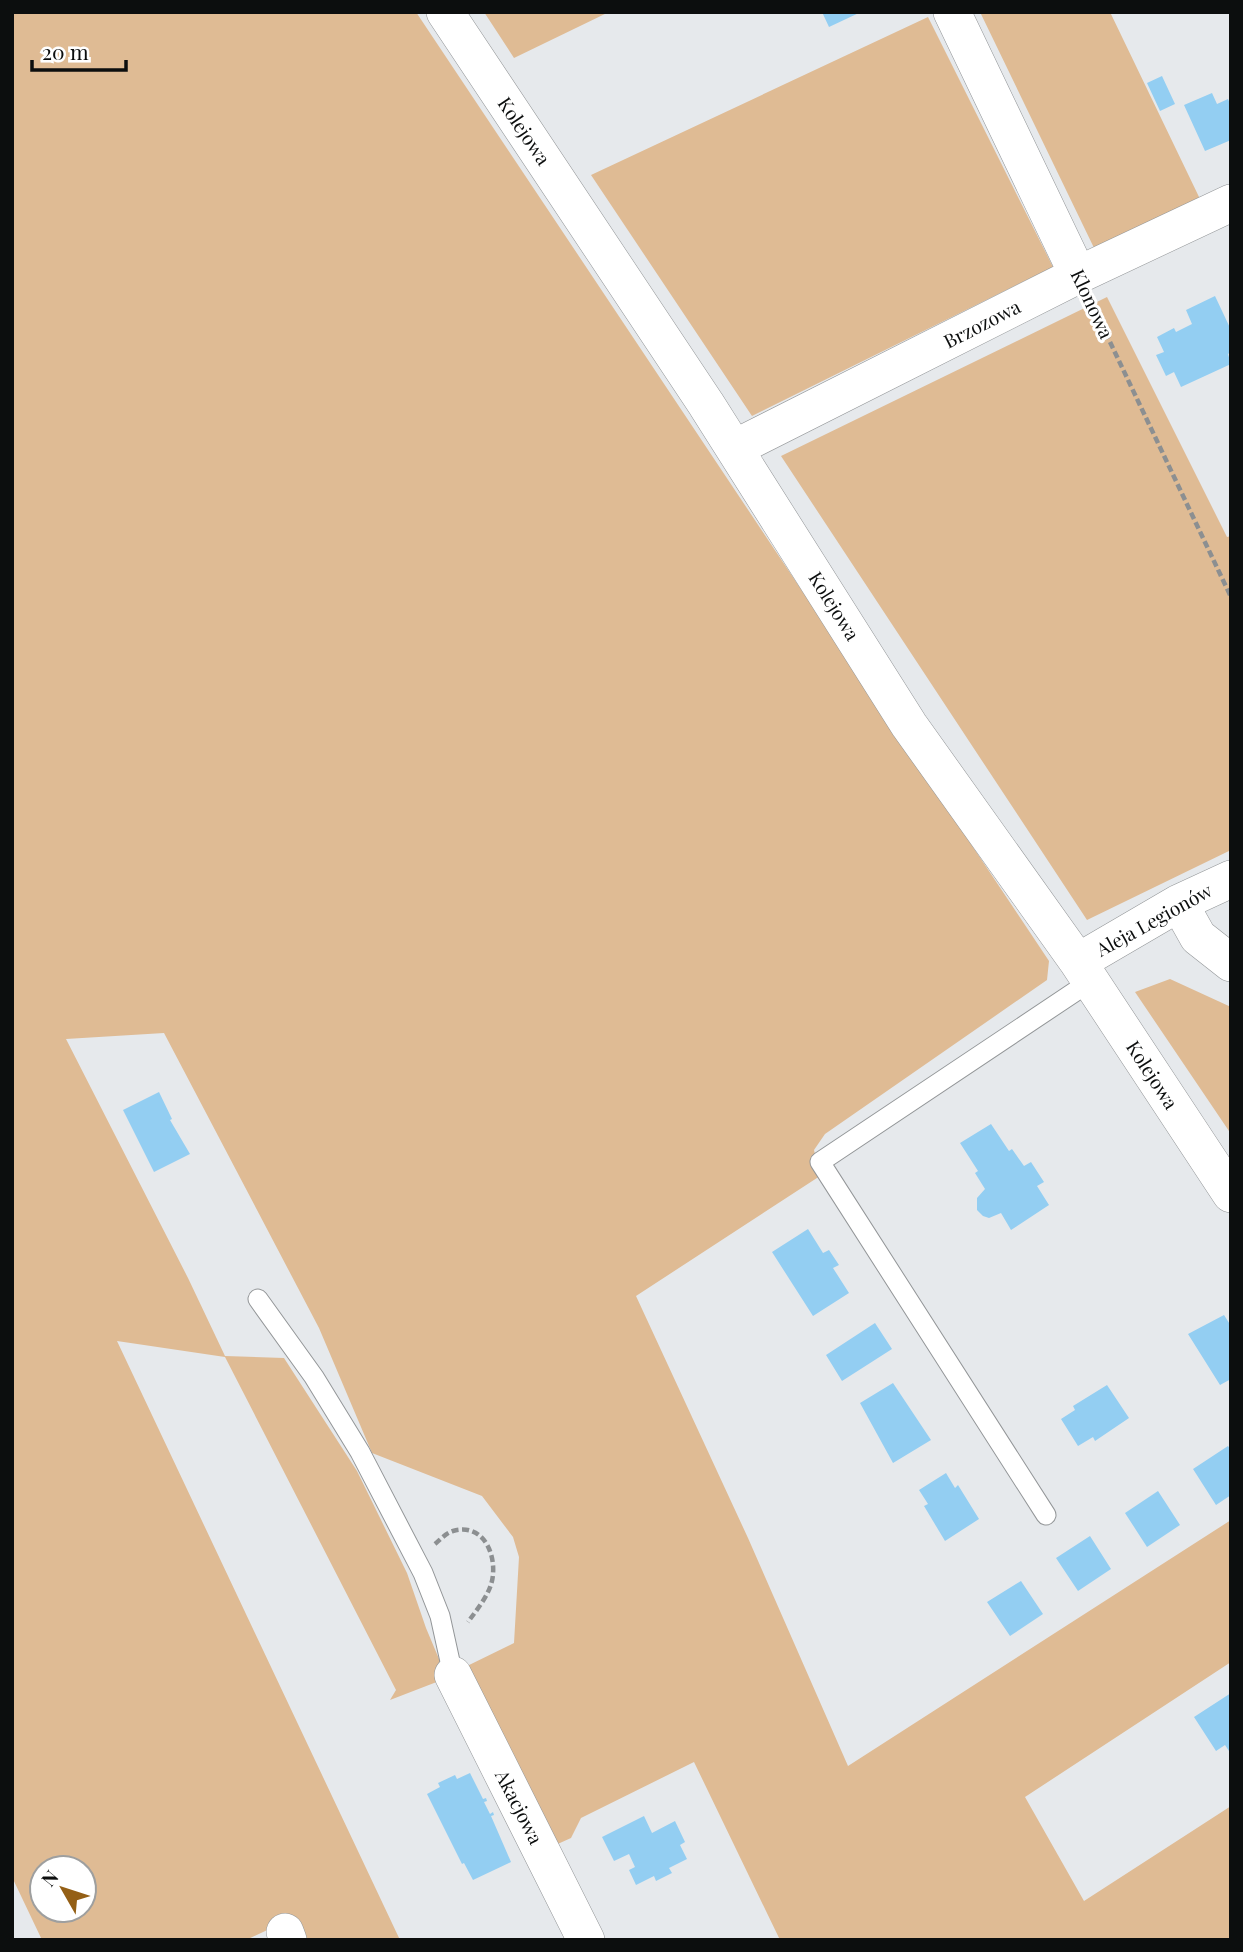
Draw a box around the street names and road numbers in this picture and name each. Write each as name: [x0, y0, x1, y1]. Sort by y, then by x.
street label: Kolejowa: [493, 91, 557, 170]
street label: Klonowa: [1066, 265, 1120, 343]
street label: Brzozowa: [939, 292, 1025, 354]
street label: Kolejowa: [803, 566, 867, 645]
street label: Aleja Legionów: [1090, 876, 1217, 962]
street label: Kolejowa: [1121, 1035, 1185, 1114]
street label: Akacjowa: [490, 1764, 550, 1849]

